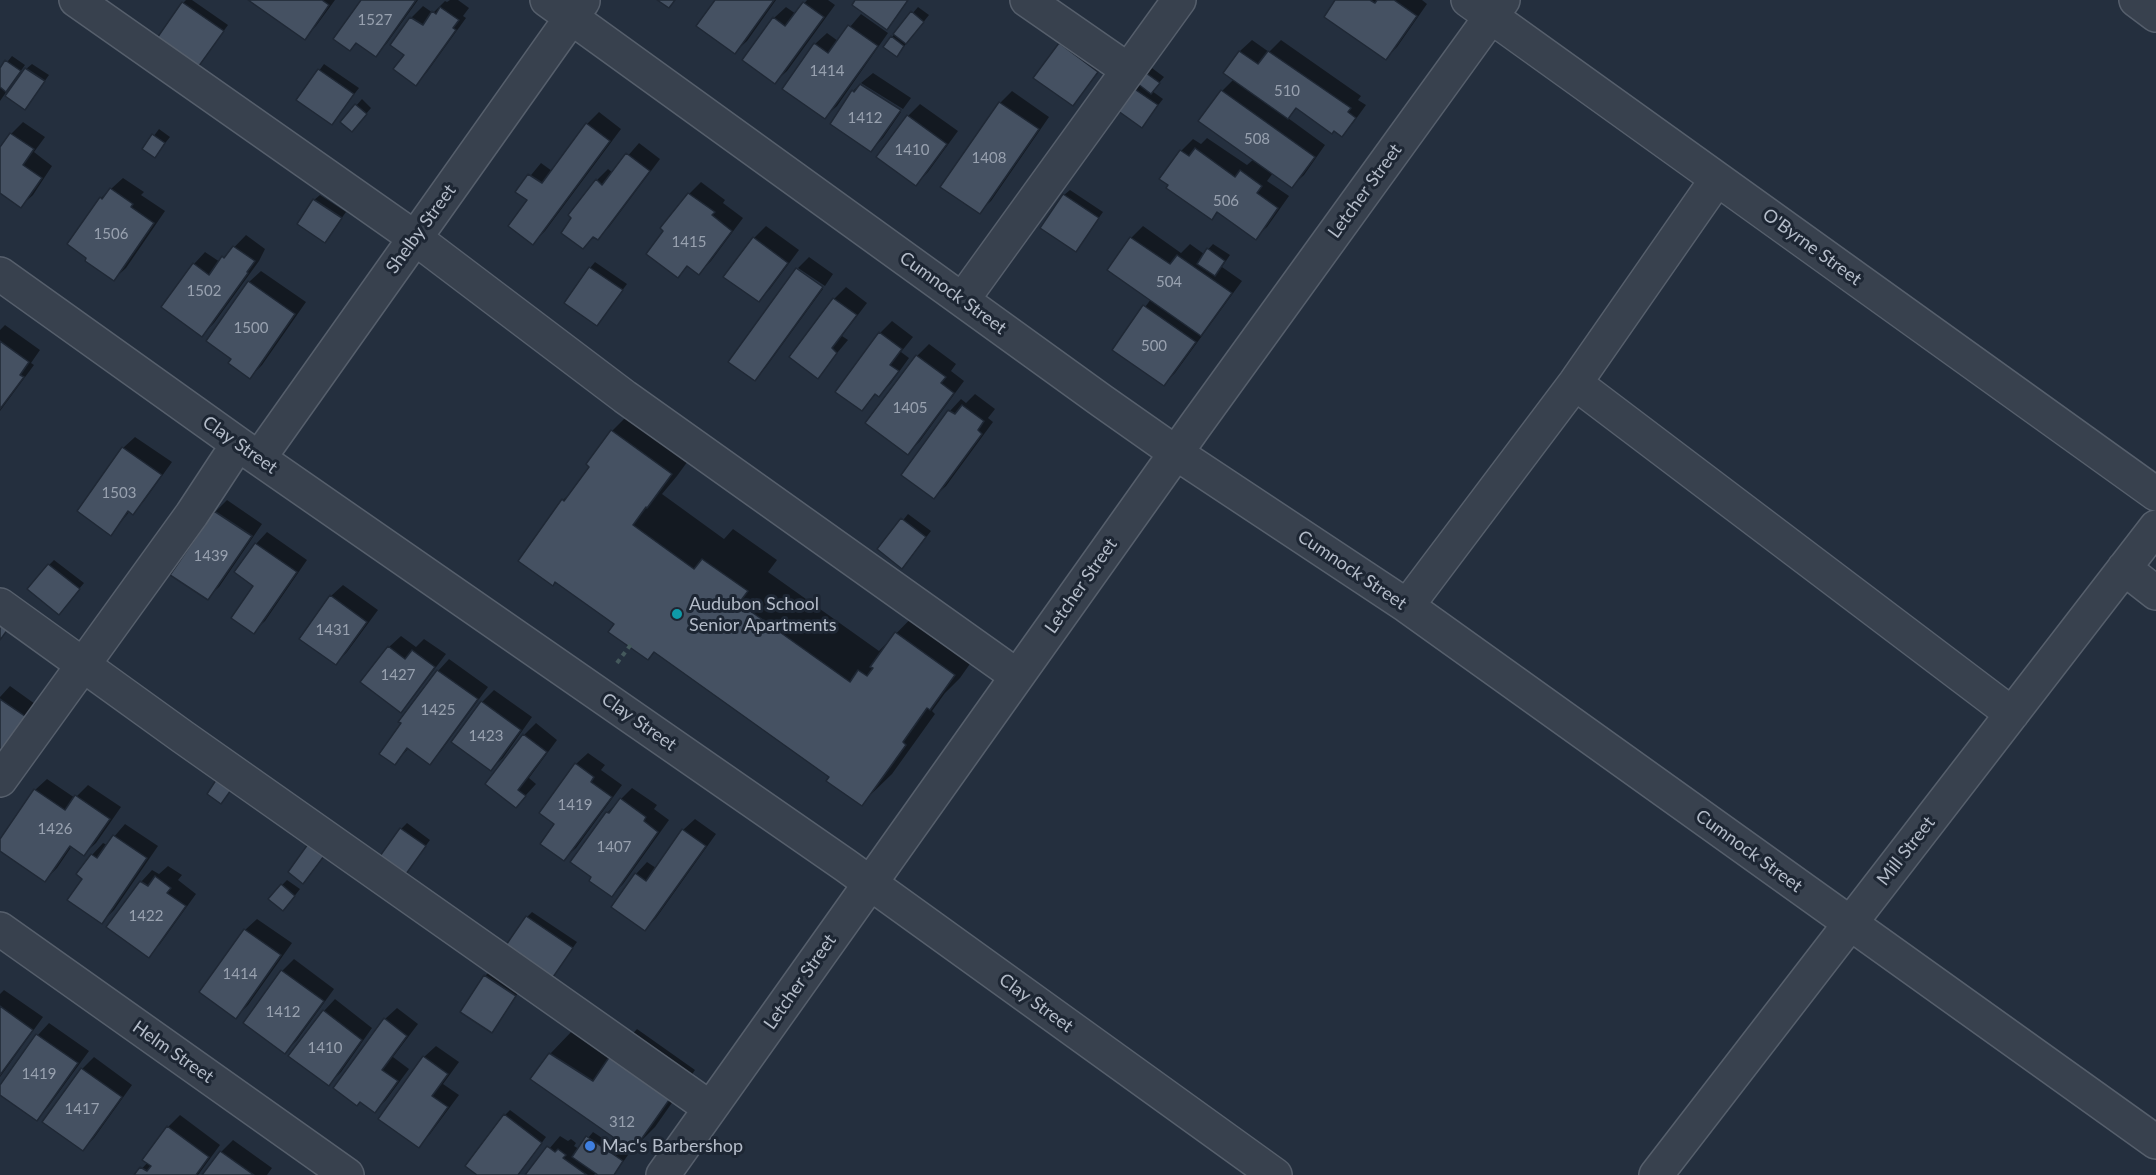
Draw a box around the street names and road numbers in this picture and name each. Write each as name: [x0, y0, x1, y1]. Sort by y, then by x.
street label: Letcher Street: [1324, 140, 1406, 242]
street label: Shelby Street: [382, 180, 460, 278]
street label: O'Byrne Street: [1758, 204, 1866, 290]
street label: Cumnock Street: [895, 247, 1011, 339]
street label: Clay Street: [198, 411, 282, 479]
street label: Cumnock Street: [1293, 526, 1411, 614]
street label: Letcher Street: [1040, 534, 1122, 638]
street label: Clay Street: [597, 688, 681, 756]
street label: Cumnock Street: [1691, 805, 1807, 897]
street label: Mill Street: [1872, 812, 1940, 890]
street label: Letcher Street: [759, 930, 841, 1034]
street label: Clay Street: [995, 969, 1077, 1037]
street label: Helm Street: [128, 1016, 218, 1088]

